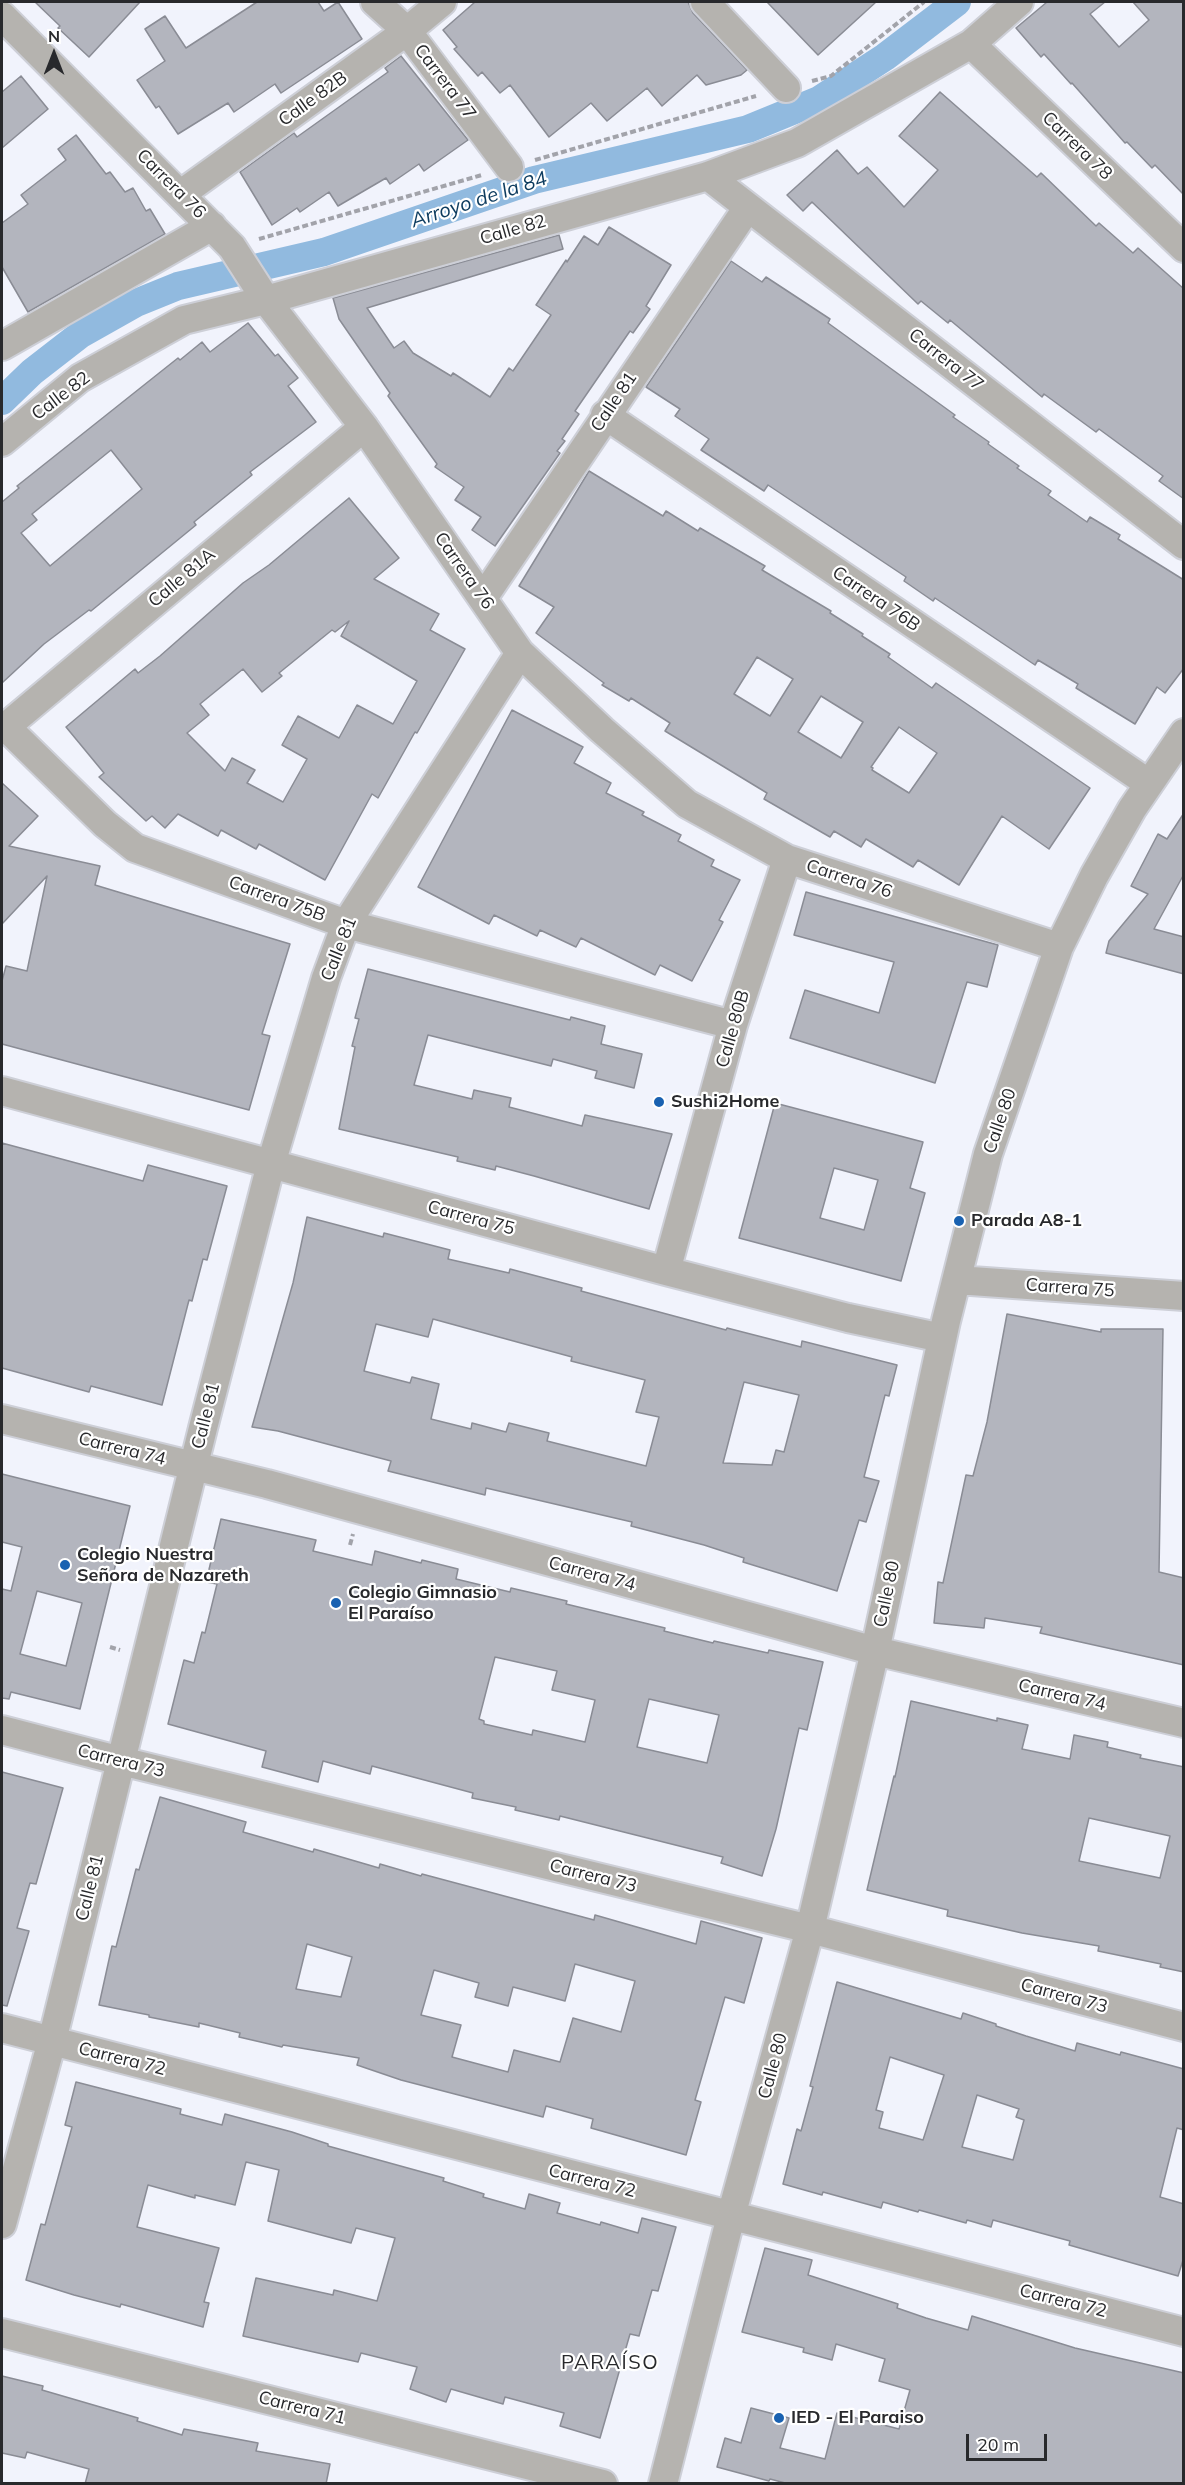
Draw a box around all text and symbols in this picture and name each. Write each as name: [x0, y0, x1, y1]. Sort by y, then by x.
north arrow: [24, 24, 84, 84]
text: N: [48, 26, 60, 46]
street label: Carrera 77: [410, 40, 480, 124]
street label: Calle 82B: [274, 67, 352, 131]
street label: Carrera 78: [1037, 107, 1117, 185]
street label: Carrera 76: [132, 145, 210, 223]
water label: Arroyo de la 84: [408, 167, 550, 233]
street label: Calle 82: [478, 210, 548, 250]
street label: Carrera 77: [904, 324, 988, 396]
street label: Calle 82: [28, 367, 94, 425]
street label: Calle 81: [586, 368, 642, 436]
street label: Carrera 76: [430, 528, 498, 614]
street label: Calle 81A: [144, 544, 220, 612]
street label: Carrera 76B: [828, 562, 924, 636]
street label: Carrera 76: [803, 855, 895, 903]
street label: Carrera 75B: [226, 872, 328, 926]
street label: Calle 81: [316, 914, 362, 984]
street label: Calle 80B: [712, 988, 754, 1070]
street label: Calle 80: [979, 1086, 1021, 1156]
place label: Sushi2Home: [671, 1091, 779, 1113]
marker: Sushi2Home: [652, 1095, 666, 1109]
street label: Carrera 75: [425, 1196, 517, 1240]
place label: Parada A8-1: [971, 1210, 1082, 1232]
marker: Parada A8-1: [952, 1214, 966, 1228]
street label: Carrera 75: [1025, 1274, 1115, 1302]
street label: Calle 81: [187, 1381, 225, 1451]
street label: Carrera 74: [76, 1428, 168, 1470]
place label: Colegio Nuestra Señora de Nazareth: [77, 1544, 249, 1586]
street label: Carrera 74: [546, 1552, 638, 1596]
marker: Colegio Nuestra Señora de Nazareth: [58, 1558, 72, 1572]
street label: Calle 80: [869, 1559, 905, 1629]
place label: Colegio Gimnasio El Paraíso: [348, 1582, 497, 1624]
marker: Colegio Gimnasio El Paraíso: [329, 1596, 343, 1610]
street label: Carrera 74: [1016, 1674, 1108, 1716]
street label: Carrera 73: [75, 1740, 167, 1782]
street label: Calle 81: [71, 1853, 109, 1923]
street label: Carrera 73: [547, 1855, 639, 1897]
street label: Carrera 73: [1018, 1974, 1110, 2018]
street label: Calle 80: [754, 2031, 792, 2101]
street label: Carrera 72: [76, 2038, 168, 2080]
street label: Carrera 72: [546, 2160, 638, 2202]
street label: Carrera 72: [1017, 2280, 1109, 2322]
district label: PARAÍSO: [561, 2351, 659, 2375]
street label: Carrera 71: [256, 2387, 348, 2429]
place label: IED - El Paraiso: [791, 2407, 924, 2429]
marker: IED - El Paraiso: [772, 2411, 786, 2425]
scale bar: [969, 2422, 1050, 2460]
text: 20 m: [977, 2433, 1019, 2456]

